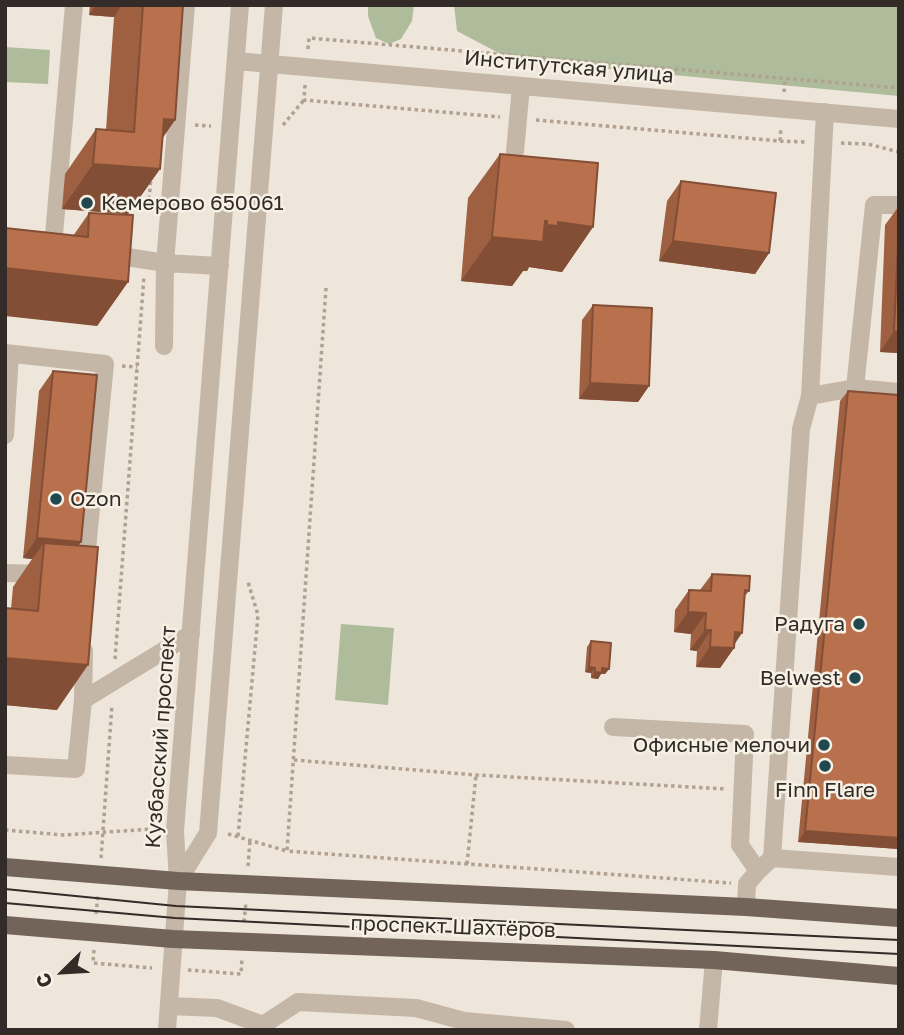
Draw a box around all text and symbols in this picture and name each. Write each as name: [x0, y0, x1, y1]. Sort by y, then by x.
street label: Институтская улица: [463, 45, 675, 89]
place label: Кемерово 650061: [101, 190, 284, 216]
marker: Кемерово 650061: [79, 195, 95, 211]
place label: Ozon: [70, 486, 122, 512]
marker: Ozon: [48, 491, 64, 507]
place label: Радуга: [774, 611, 845, 637]
marker: Радуга: [851, 616, 867, 632]
street label: Кузбасский проспект: [141, 625, 181, 849]
place label: Belwest: [760, 665, 841, 691]
marker: Belwest: [847, 670, 863, 686]
place label: Офисные мелочи: [633, 732, 810, 758]
marker: Офисные мелочи: [816, 737, 832, 753]
marker: Finn Flare: [817, 758, 833, 774]
place label: Finn Flare: [775, 777, 875, 803]
street label: проспект Шахтёров: [350, 911, 556, 943]
north arrow: [28, 937, 98, 1007]
text: С: [30, 970, 57, 992]

